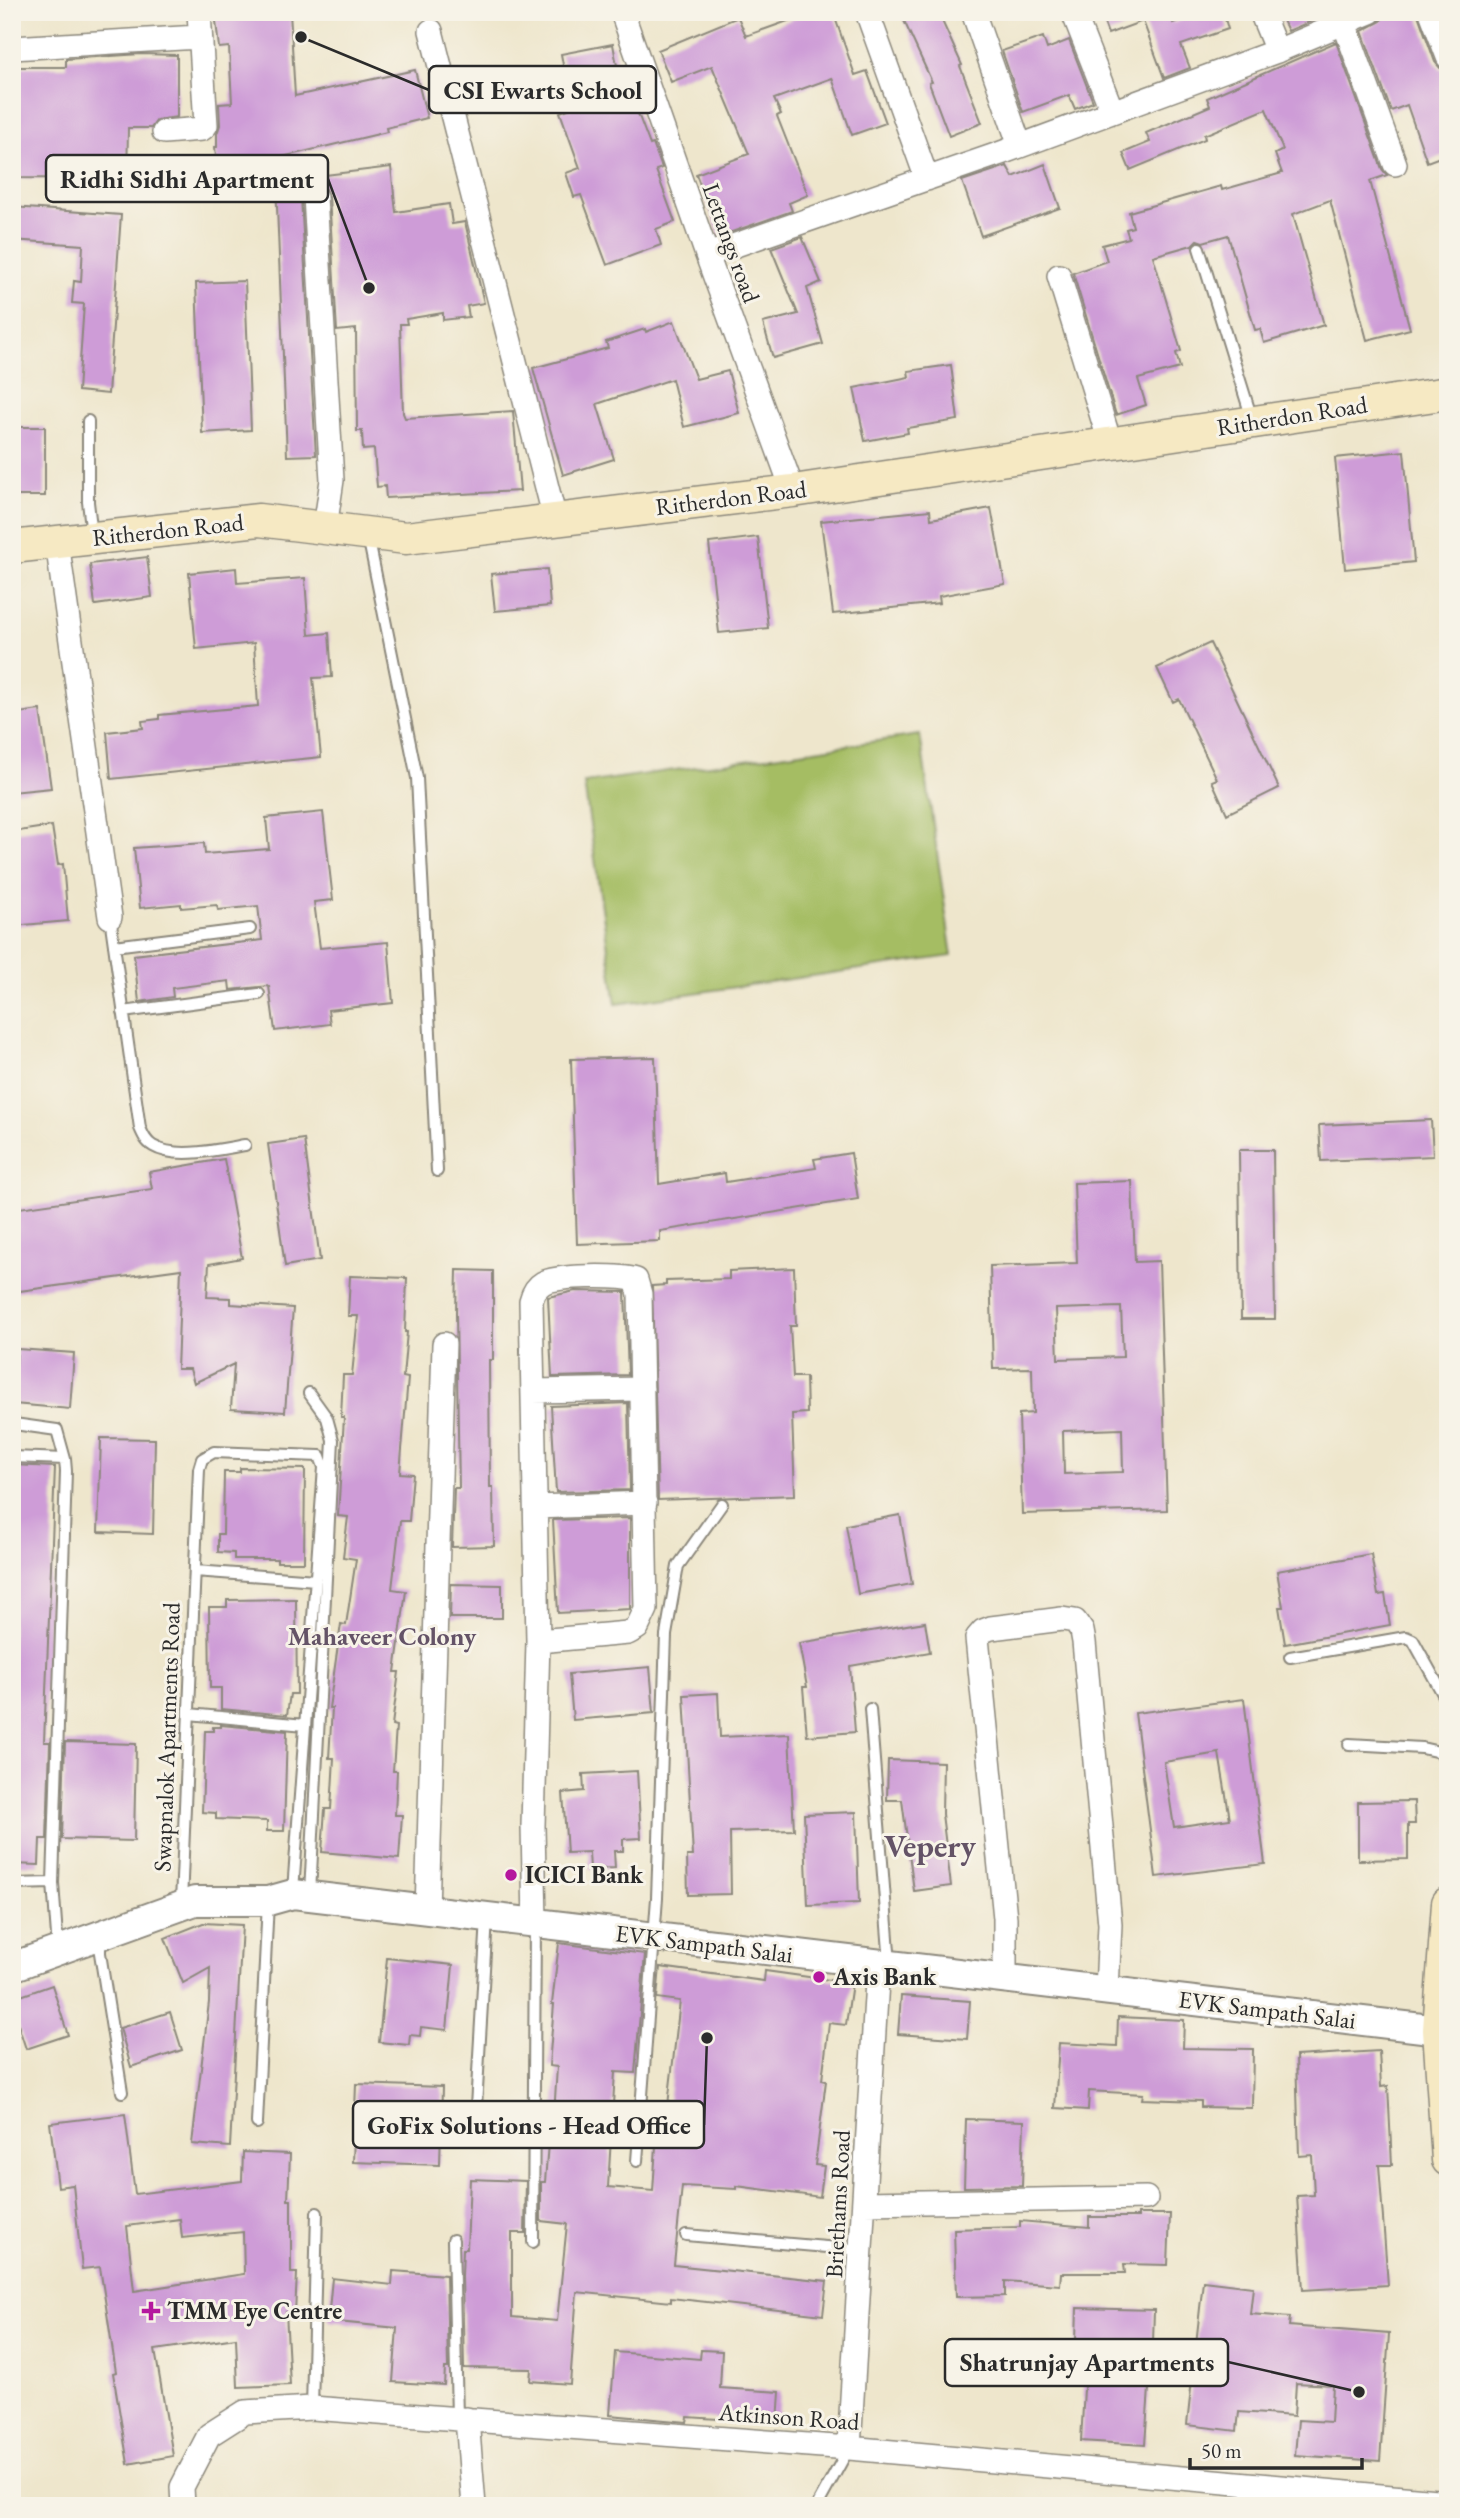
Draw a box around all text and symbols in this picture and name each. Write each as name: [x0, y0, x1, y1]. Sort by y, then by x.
callout: CSI Ewarts School: [429, 66, 656, 113]
text: CSI Ewarts School: [444, 73, 642, 107]
callout: Ridhi Sidhi Apartment: [46, 155, 328, 202]
text: Ridhi Sidhi Apartment: [60, 162, 314, 196]
street label: Lettangs road: [696, 179, 768, 308]
street label: Ritherdon Road: [1214, 388, 1370, 443]
street label: Ritherdon Road: [654, 473, 809, 522]
street label: Ritherdon Road: [91, 506, 246, 553]
street label: Swapnalok Apartments Road: [146, 1601, 187, 1872]
district label: Mahaveer Colony: [288, 1619, 477, 1653]
district label: Vepery: [884, 1825, 977, 1867]
place label: ICICI Bank: [525, 1859, 644, 1890]
marker: ICICI Bank: [503, 1867, 519, 1883]
street label: EVK Sampath Salai: [614, 1917, 795, 1970]
place label: Axis Bank: [832, 1961, 937, 1992]
marker: Axis Bank: [811, 1969, 827, 1985]
street label: EVK Sampath Salai: [1177, 1983, 1358, 2036]
callout: GoFix Solutions - Head Office: [353, 2101, 704, 2148]
text: GoFix Solutions - Head Office: [367, 2108, 691, 2142]
street label: Briethams Road: [818, 2128, 857, 2279]
place label: TMM Eye Centre: [167, 2295, 342, 2327]
marker: TMM Eye Centre: [141, 2301, 161, 2321]
callout: Shatrunjay Apartments: [945, 2339, 1228, 2386]
text: Shatrunjay Apartments: [960, 2345, 1214, 2379]
street label: Atkinson Road: [716, 2396, 861, 2437]
scale bar: [1190, 2427, 1362, 2471]
text: 50 m: [1201, 2437, 1242, 2464]

